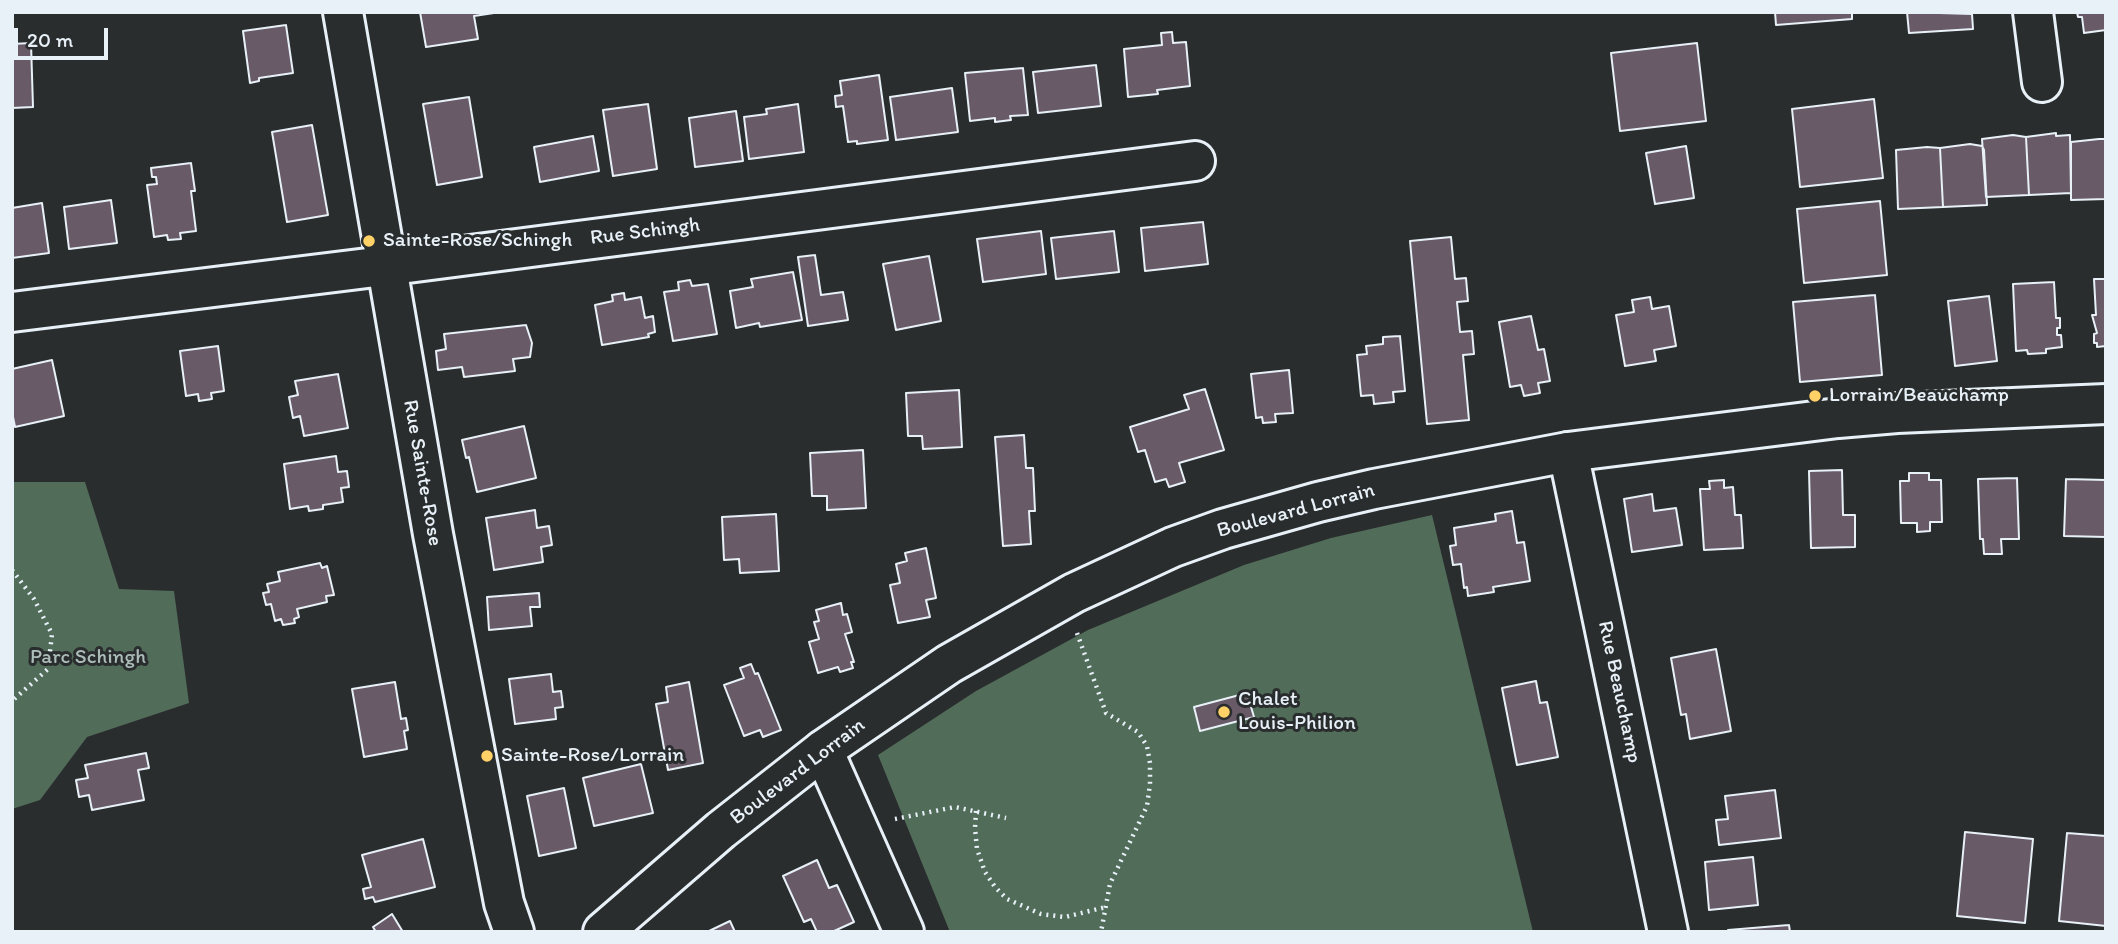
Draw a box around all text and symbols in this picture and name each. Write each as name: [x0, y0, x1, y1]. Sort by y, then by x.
scale bar: [18, 14, 112, 58]
text: 20 m: [27, 27, 73, 52]
street label: Rue Schingh: [589, 213, 701, 251]
place label: Sainte-Rose/Schingh: [383, 228, 572, 254]
marker: Sainte-Rose/Schingh: [361, 233, 377, 249]
place label: Lorrain/Beauchamp: [1829, 383, 2009, 409]
marker: Lorrain/Beauchamp: [1807, 388, 1823, 404]
street label: Rue Sainte-Rose: [397, 398, 447, 548]
street label: Boulevard Lorrain: [1214, 478, 1378, 544]
street label: Rue Beauchamp: [1592, 619, 1646, 765]
park label: Parc Schingh: [30, 645, 146, 671]
place label: Chalet Louis-Philion: [1238, 687, 1356, 737]
marker: Chalet Louis-Philion: [1216, 704, 1232, 720]
street label: Boulevard Lorrain: [726, 713, 870, 831]
place label: Sainte-Rose/Lorrain: [501, 743, 684, 769]
marker: Sainte-Rose/Lorrain: [479, 748, 495, 764]

